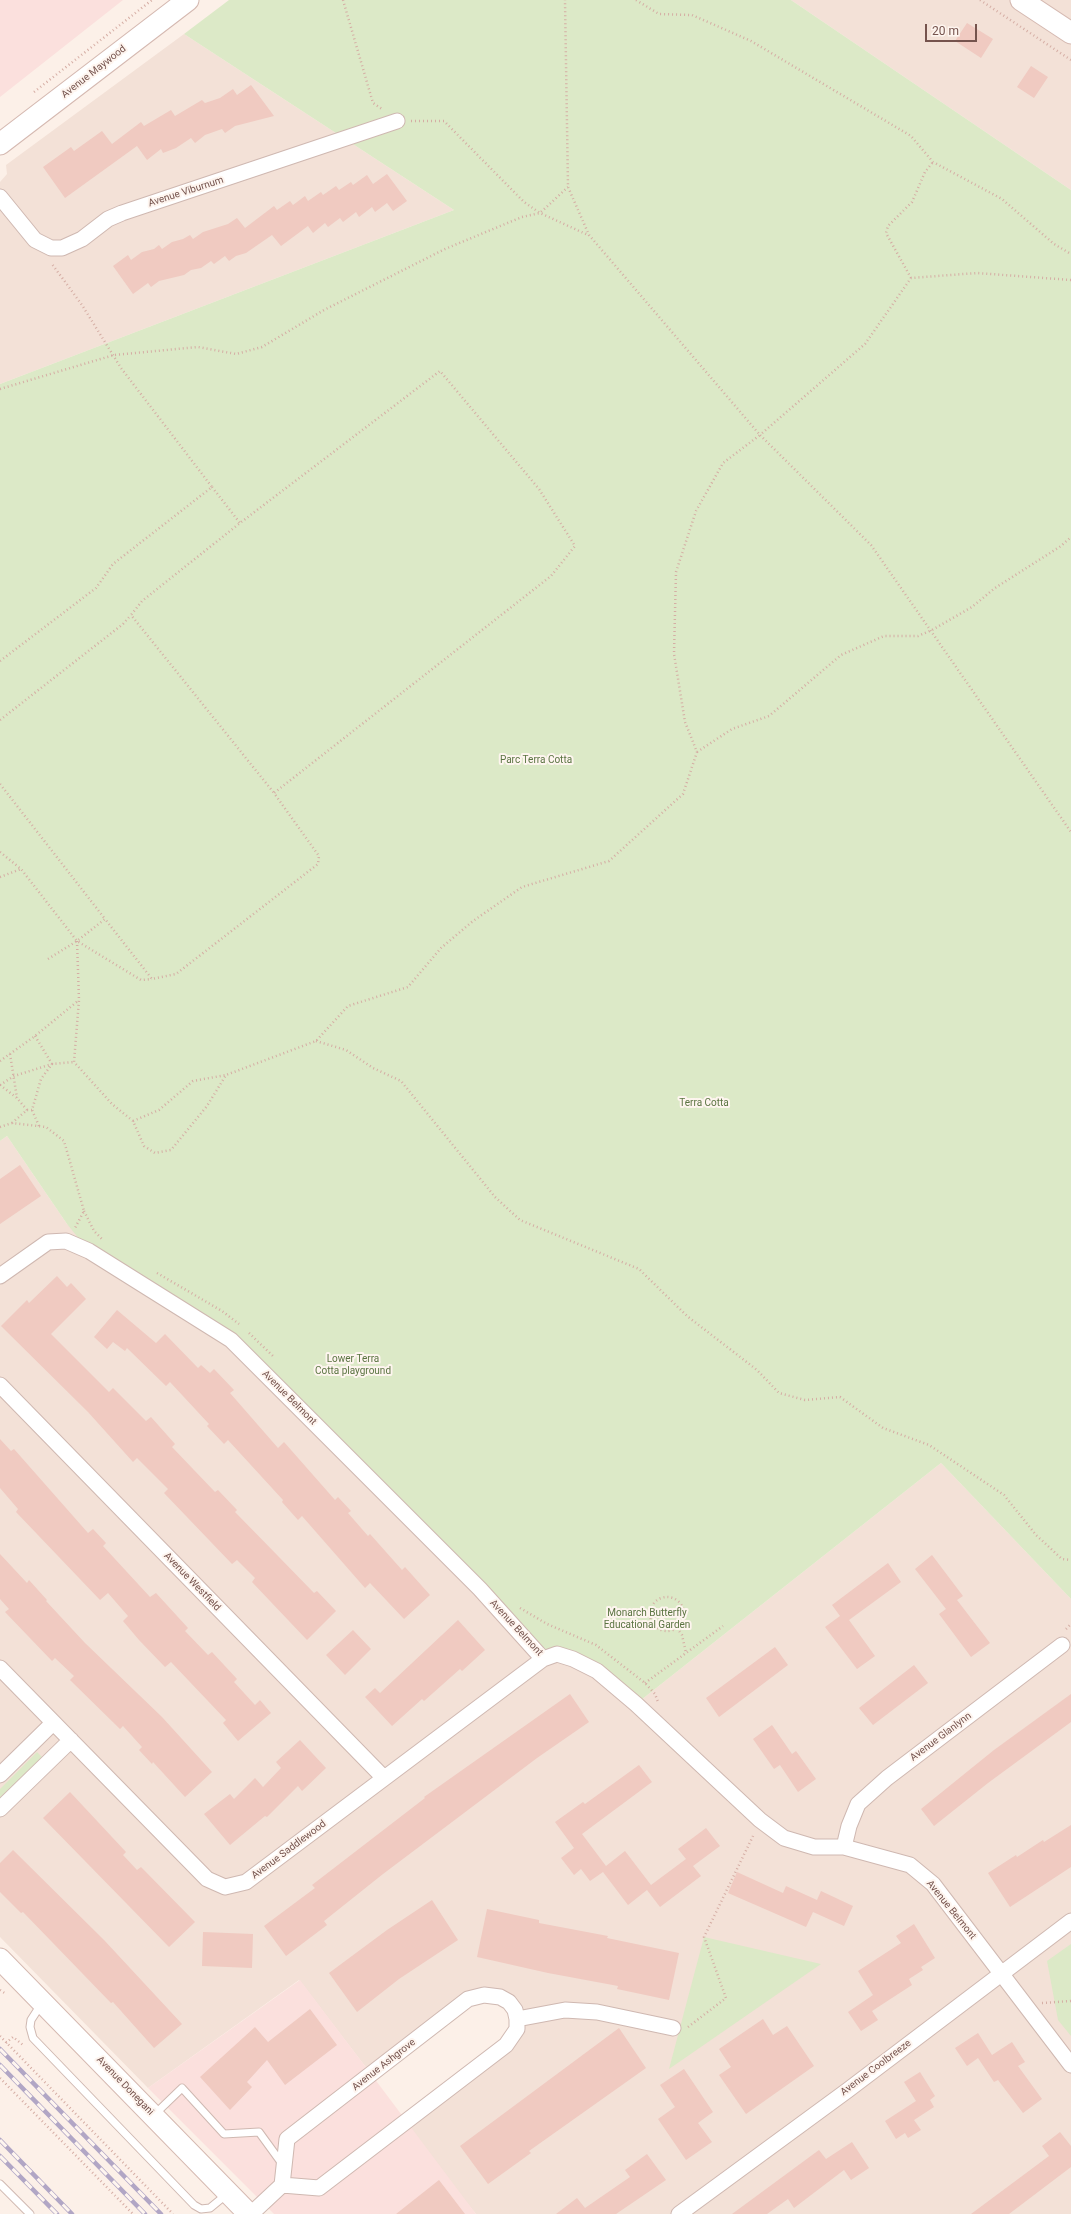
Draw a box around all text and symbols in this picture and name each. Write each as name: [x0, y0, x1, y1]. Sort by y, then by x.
scale bar: [927, 16, 979, 42]
text: 20 m: [932, 24, 959, 38]
street label: Avenue Maywood: [59, 43, 129, 101]
street label: Avenue Viburnum: [147, 174, 225, 210]
park label: Parc Terra Cotta: [500, 754, 572, 766]
park label: Terra Cotta: [679, 1097, 729, 1109]
park label: Lower Terra Cotta playground: [315, 1353, 391, 1376]
street label: Avenue Belmont: [259, 1368, 319, 1428]
street label: Avenue Westfield: [161, 1550, 223, 1614]
street label: Avenue Belmont: [487, 1597, 545, 1659]
park label: Monarch Butterfly Educational Garden: [604, 1607, 690, 1630]
street label: Avenue Glanlynn: [908, 1710, 974, 1764]
street label: Avenue Saddlewood: [249, 1818, 329, 1882]
street label: Avenue Belmont: [924, 1878, 978, 1942]
street label: Avenue Ashgrove: [350, 2037, 418, 2093]
street label: Avenue Coolbreeze: [838, 2038, 914, 2098]
street label: Avenue Donegani: [94, 2054, 156, 2118]

